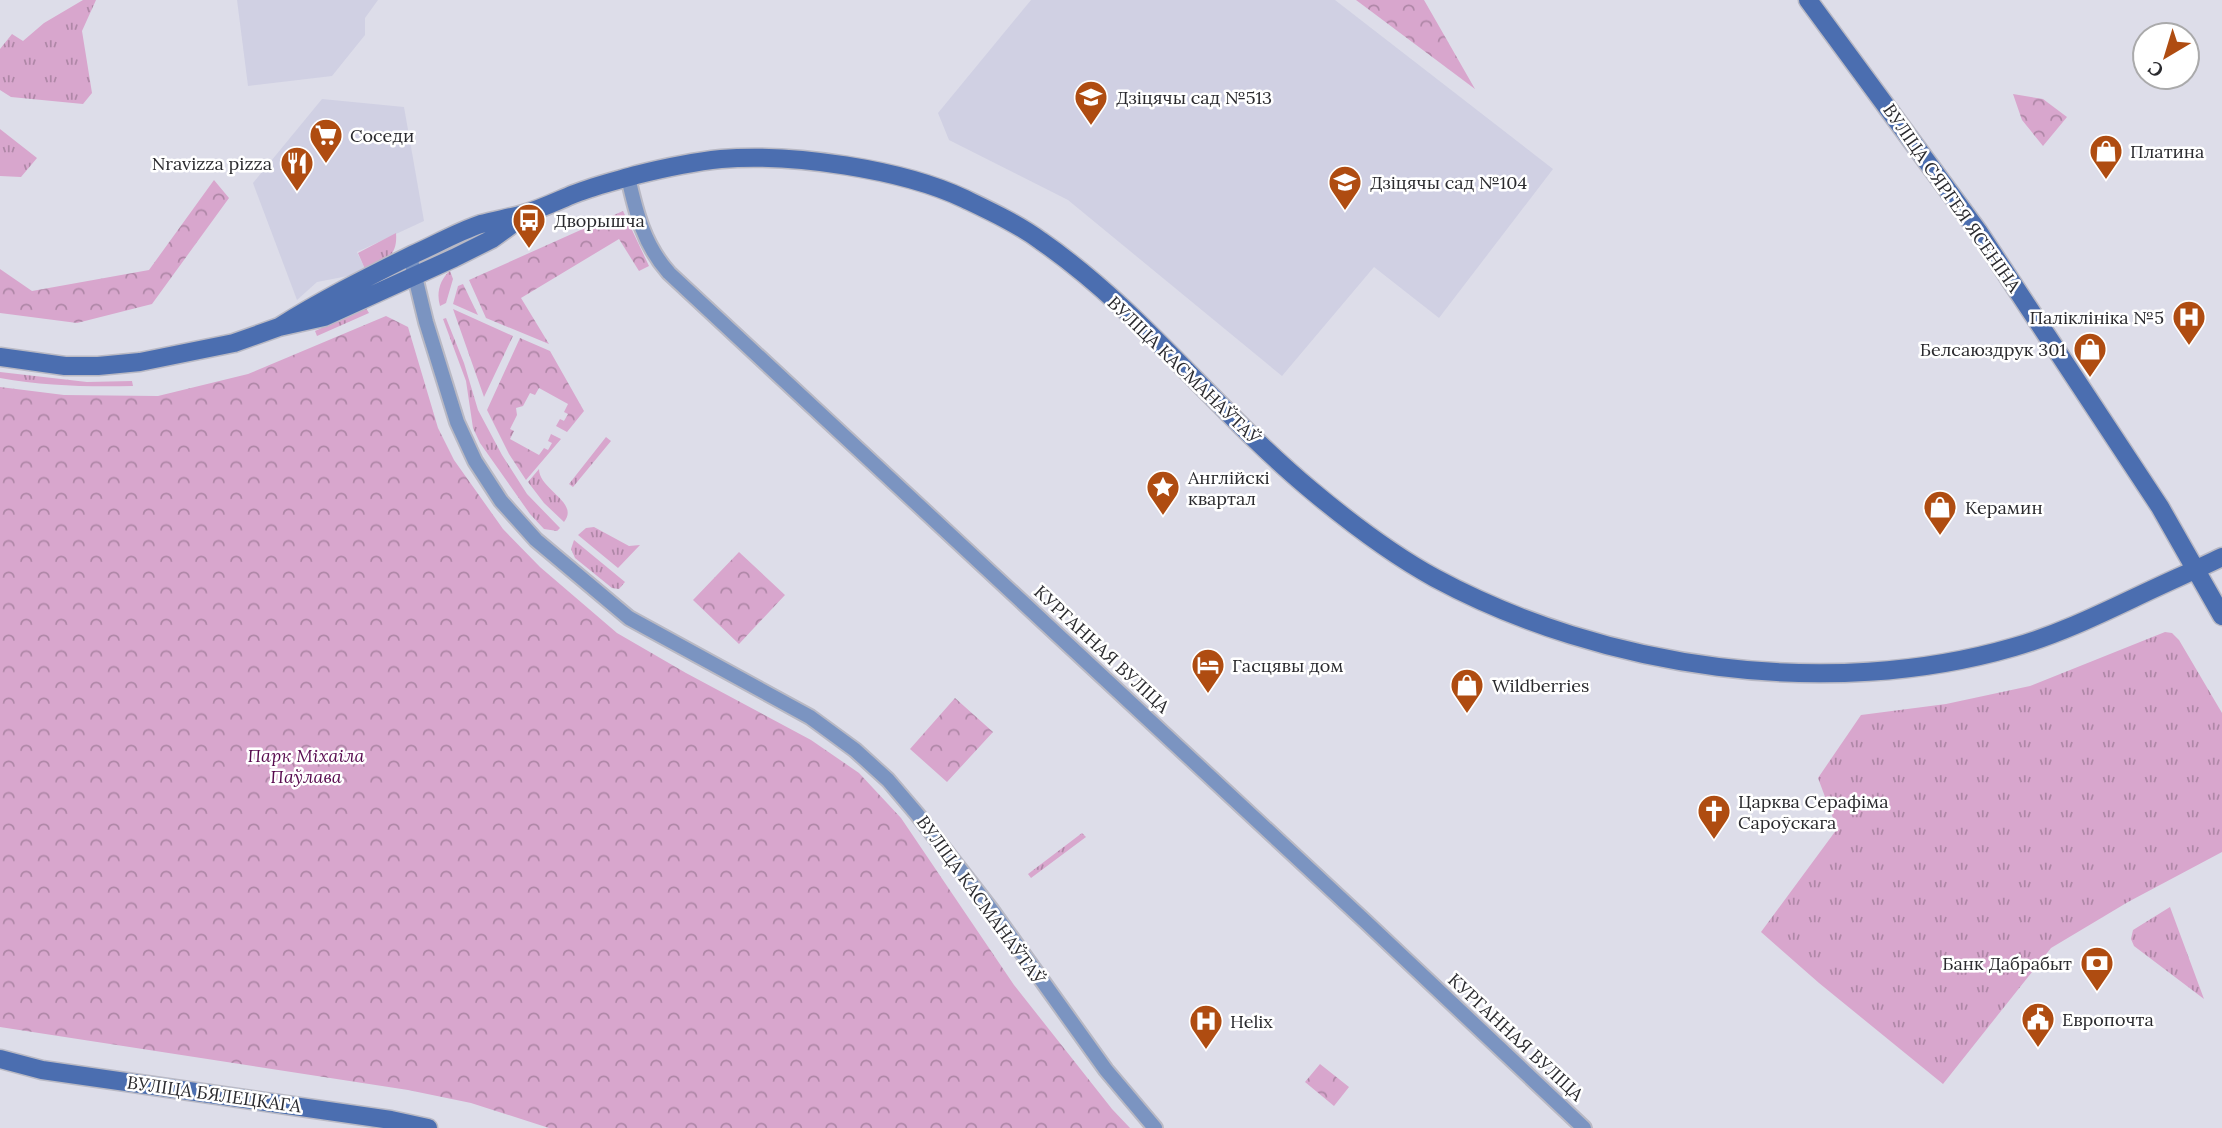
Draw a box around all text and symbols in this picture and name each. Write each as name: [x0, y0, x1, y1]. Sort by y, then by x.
north arrow: [2131, 21, 2201, 91]
text: С: [2143, 56, 2168, 83]
school or university icon: Дзіцячы сад №513: [1072, 78, 1110, 127]
place label: Дзіцячы сад №513: [1116, 86, 1272, 109]
street label: ВУЛІЦА СЯРГЕЯ ЯСЕНІНА: [1878, 99, 2026, 297]
supermarket icon: Соседи: [307, 116, 345, 165]
place label: Соседи: [350, 124, 414, 147]
shop icon: Платина: [2087, 132, 2125, 181]
place label: Платина: [2130, 140, 2204, 163]
restaurant icon: Nravizza pizza: [278, 144, 316, 193]
place label: Nravizza pizza: [152, 152, 272, 175]
school or university icon: Дзіцячы сад №104: [1326, 163, 1364, 212]
place label: Дзіцячы сад №104: [1370, 171, 1527, 194]
bus stop icon: Дворышча: [510, 201, 548, 250]
place label: Дворышча: [554, 209, 645, 232]
street label: ВУЛІЦА КАСМАНАЎТАЎ: [1103, 291, 1266, 450]
hospital icon: Паліклініка №5: [2170, 298, 2208, 347]
place label: Паліклініка №5: [2029, 306, 2164, 329]
shop icon: Белсаюздрук 301: [2071, 330, 2109, 379]
place label: Белсаюздрук 301: [1920, 338, 2066, 361]
place label: Англійскі квартал: [1187, 466, 1270, 510]
place icon: Англійскі квартал: [1144, 468, 1182, 517]
shop icon: Керамин: [1921, 488, 1959, 537]
place label: Керамин: [1965, 496, 2043, 519]
street label: КУРГАННАЯ ВУЛІЦА: [1029, 580, 1175, 718]
hotel icon: Гасцявы дом: [1189, 646, 1227, 695]
place label: Гасцявы дом: [1232, 654, 1343, 677]
shop icon: Wildberries: [1448, 666, 1486, 715]
place label: Wildberries: [1492, 674, 1589, 697]
park label: Парк Міхаіла Паўлава: [248, 744, 365, 788]
place label: Царква Серафіма Сароўскага: [1738, 790, 1889, 834]
church icon: Царква Серафіма Сароўскага: [1695, 792, 1733, 841]
street label: ВУЛІЦА КАСМАНАЎТАЎ: [912, 811, 1051, 990]
bank icon: Банк Дабрабыт: [2078, 944, 2116, 993]
place label: Банк Дабрабыт: [1942, 952, 2072, 975]
street label: КУРГАННАЯ ВУЛІЦА: [1443, 968, 1589, 1106]
public building icon: Европочта: [2019, 1000, 2057, 1049]
hospital icon: Helix: [1187, 1002, 1225, 1051]
place label: Европочта: [2062, 1008, 2154, 1031]
place label: Helix: [1230, 1010, 1273, 1033]
street label: ВУЛІЦА БЯЛЕЦКАГА: [125, 1070, 303, 1118]

